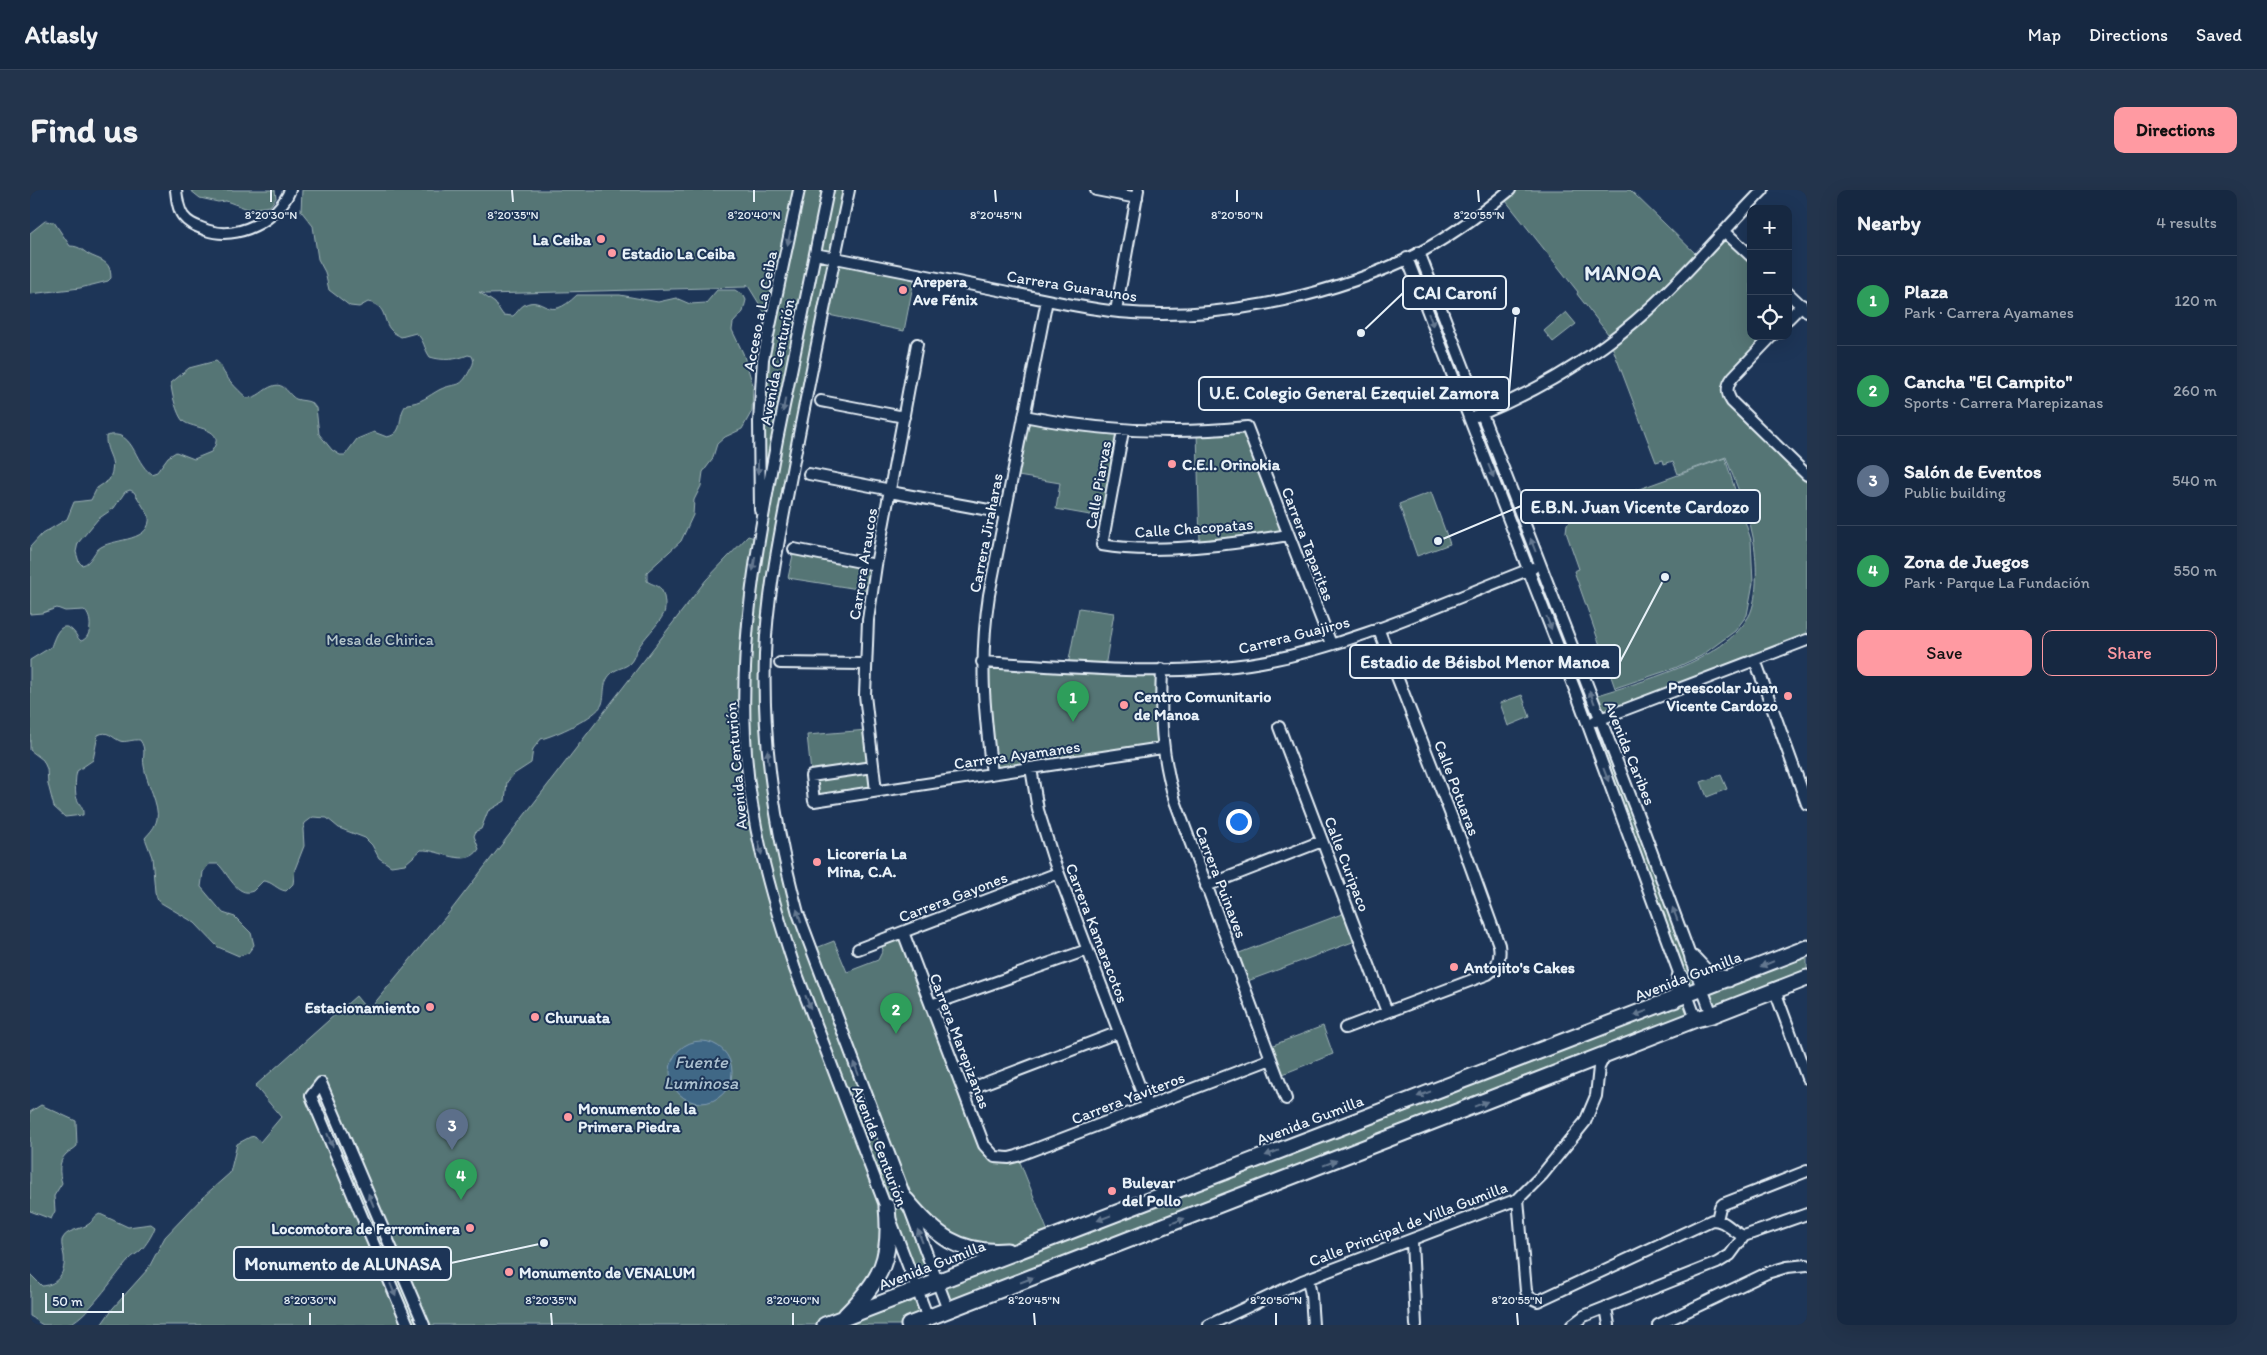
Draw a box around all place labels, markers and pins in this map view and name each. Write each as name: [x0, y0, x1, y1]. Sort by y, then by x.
place label: La Ceiba: [532, 230, 592, 249]
marker: La Ceiba: [595, 233, 607, 245]
place label: Estadio La Ceiba: [622, 244, 736, 263]
marker: Estadio La Ceiba: [606, 247, 618, 259]
place label: Arepera Ave Fénix: [912, 272, 979, 309]
callout: CAI Caroní: [1403, 276, 1506, 309]
marker: Arepera Ave Fénix: [897, 284, 909, 296]
callout: U.E. Colegio General Ezequiel Zamora: [1199, 377, 1509, 410]
place label: C.E.I. Orinokia: [1182, 455, 1281, 474]
marker: C.E.I. Orinokia: [1166, 458, 1178, 470]
callout: E.B.N. Juan Vicente Cardozo: [1521, 490, 1760, 523]
callout: Estadio de Béisbol Menor Manoa: [1350, 645, 1620, 678]
place label: Preescolar Juan Vicente Cardozo: [1666, 678, 1779, 715]
pin: 1: [1057, 681, 1089, 722]
place label: Centro Comunitario de Manoa: [1134, 687, 1271, 724]
marker: Preescolar Juan Vicente Cardozo: [1782, 690, 1794, 702]
marker: Centro Comunitario de Manoa: [1118, 699, 1130, 711]
place label: Licorería La Mina, C.A.: [827, 844, 907, 881]
marker: Licorería La Mina, C.A.: [811, 856, 823, 868]
place label: Antojito's Cakes: [1463, 958, 1575, 978]
marker: Antojito's Cakes: [1448, 961, 1460, 973]
pin: 2: [880, 993, 912, 1034]
place label: Estacionamiento: [305, 998, 420, 1017]
marker: Estacionamiento: [424, 1001, 436, 1013]
place label: Churuata: [545, 1008, 611, 1027]
marker: Churuata: [529, 1011, 541, 1023]
place label: Monumento de la Primera Piedra: [578, 1099, 697, 1136]
pin: 3: [436, 1109, 468, 1150]
marker: Monumento de la Primera Piedra: [562, 1111, 574, 1123]
pin: 4: [445, 1159, 477, 1200]
place label: Bulevar del Pollo: [1122, 1173, 1181, 1210]
marker: Bulevar del Pollo: [1106, 1185, 1118, 1197]
place label: Locomotora de Ferrominera: [271, 1219, 460, 1238]
marker: Locomotora de Ferrominera: [464, 1222, 476, 1234]
callout: Monumento de ALUNASA: [234, 1247, 451, 1280]
place label: Monumento de VENALUM: [519, 1263, 695, 1282]
marker: Monumento de VENALUM: [503, 1266, 515, 1278]

